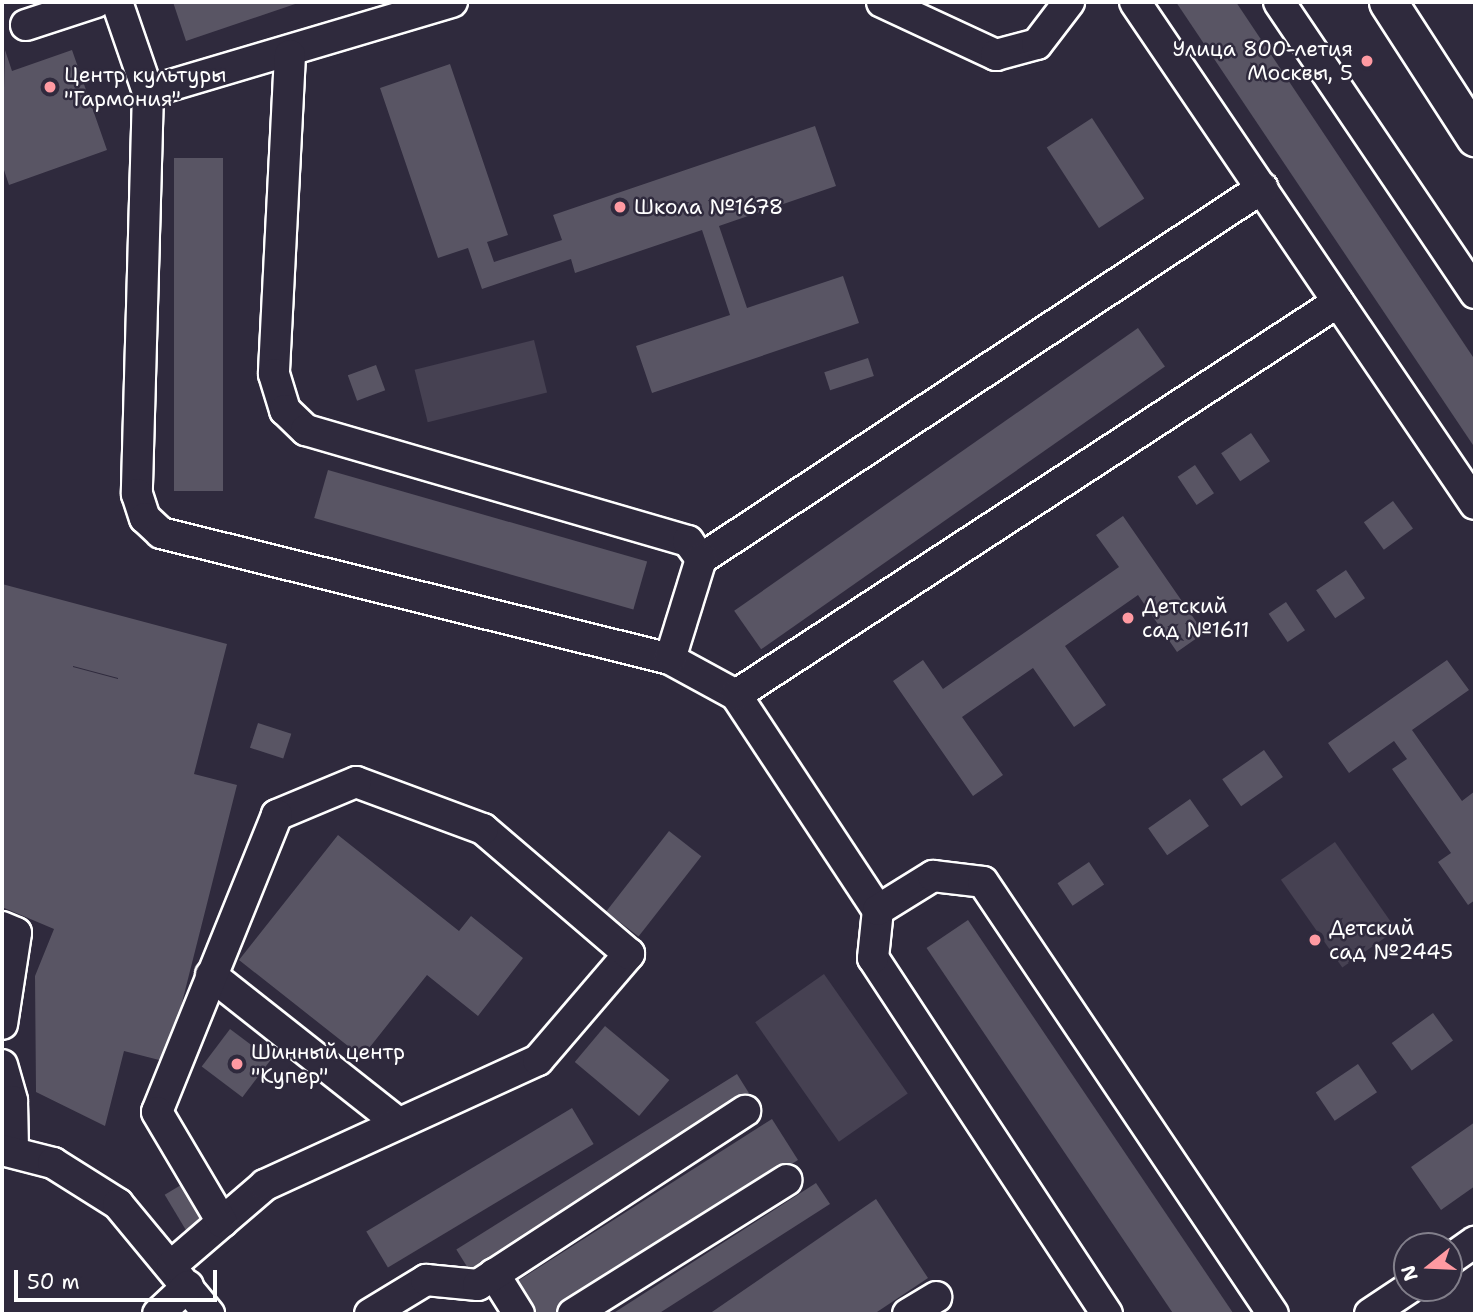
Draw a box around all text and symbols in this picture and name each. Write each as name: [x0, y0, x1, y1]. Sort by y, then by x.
place label: Улица 800-летия Москвы, 5: [1172, 36, 1353, 86]
marker: Улица 800-летия Москвы, 5: [1359, 53, 1375, 69]
place label: Центр культуры "Гармония": [64, 62, 226, 112]
marker: Центр культуры "Гармония": [42, 79, 58, 95]
place label: Школа №1678: [634, 194, 784, 220]
marker: Школа №1678: [612, 199, 628, 215]
place label: Детский сад №1611: [1142, 593, 1250, 643]
marker: Детский сад №1611: [1120, 610, 1136, 626]
place label: Детский сад №2445: [1329, 915, 1453, 965]
marker: Детский сад №2445: [1307, 932, 1323, 948]
place label: Шинный центр "Купер": [251, 1039, 405, 1089]
marker: Шинный центр "Купер": [229, 1056, 245, 1072]
north arrow: [1393, 1232, 1463, 1302]
scale bar: [18, 1256, 220, 1300]
text: N: [1395, 1262, 1424, 1284]
text: 50 m: [27, 1268, 80, 1296]

